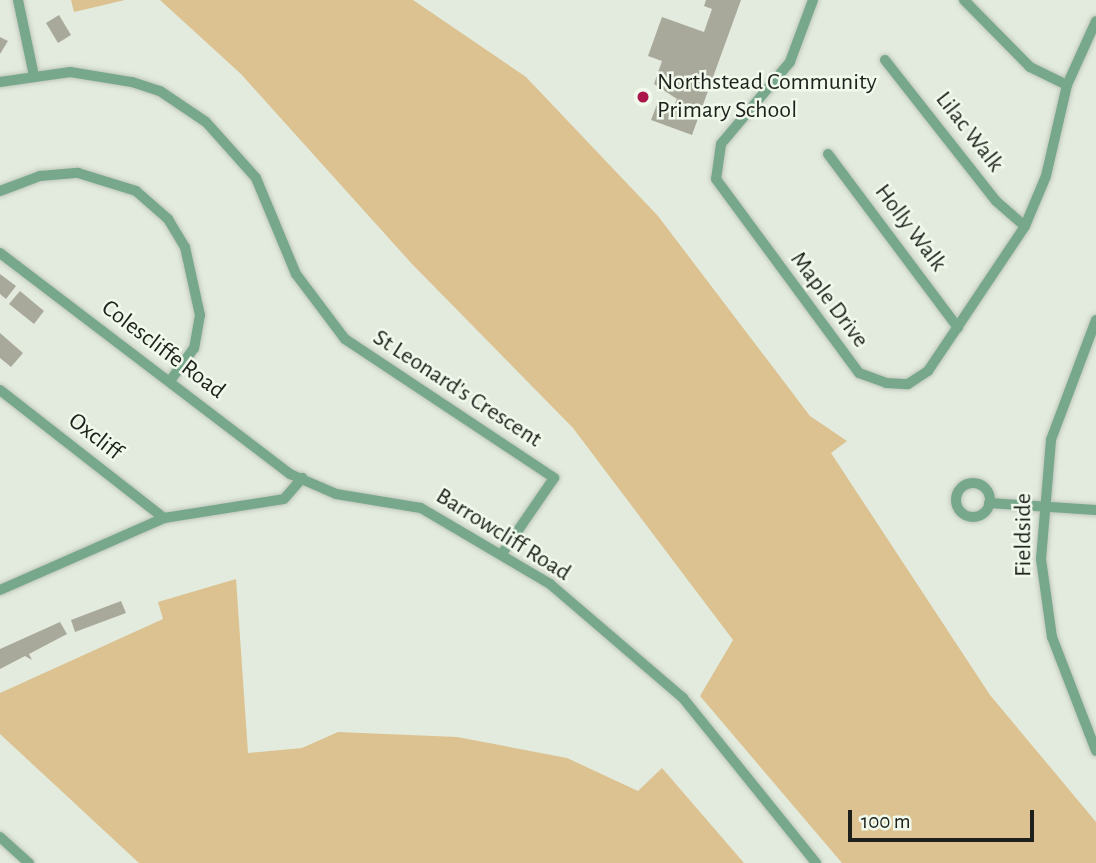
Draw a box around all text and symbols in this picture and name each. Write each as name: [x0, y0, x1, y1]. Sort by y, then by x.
place label: Northstead Community Primary School: [657, 69, 877, 125]
street label: Lilac Walk: [929, 86, 1009, 178]
marker: Northstead Community Primary School: [635, 89, 651, 105]
street label: Holly Walk: [868, 179, 952, 277]
street label: Maple Drive: [784, 246, 874, 354]
street label: Colescliffe Road: [95, 294, 231, 406]
street label: St Leonard's Crescent: [367, 324, 547, 454]
street label: Oxcliff: [62, 407, 128, 467]
street label: Barrowcliff Road: [430, 482, 576, 588]
street label: Fieldside: [1010, 493, 1038, 577]
scale bar: [851, 796, 1036, 840]
text: 100 m: [861, 811, 911, 832]

